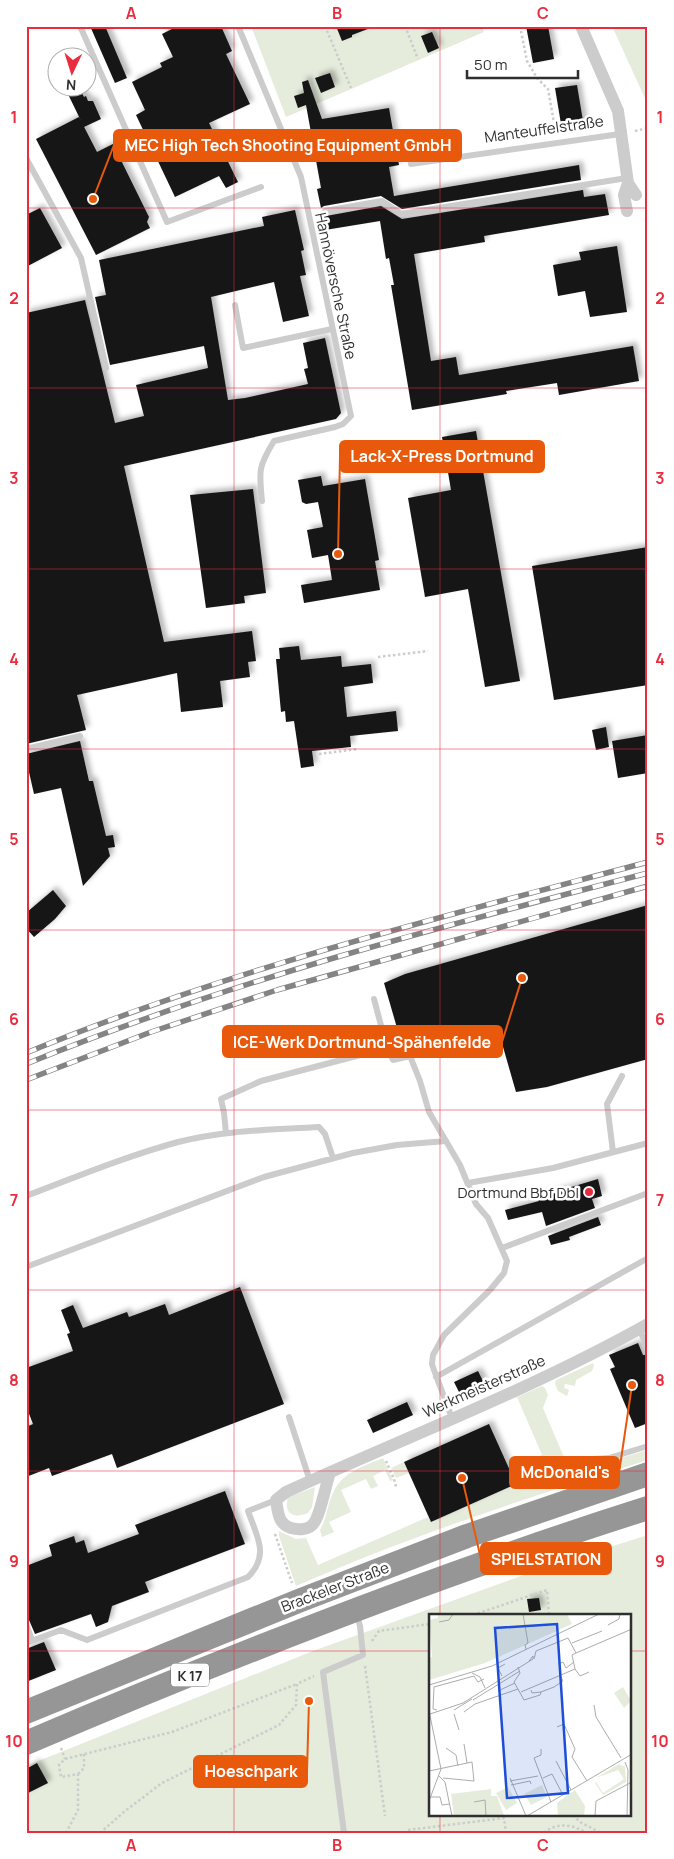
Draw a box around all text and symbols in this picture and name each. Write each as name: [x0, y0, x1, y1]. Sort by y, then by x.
text: A: [126, 2, 137, 24]
text: B: [332, 2, 342, 24]
text: C: [537, 2, 549, 24]
north arrow: [48, 48, 98, 98]
scale bar: [467, 48, 578, 80]
text: 50 m: [474, 54, 508, 75]
text: N: [65, 76, 77, 95]
text: 1: [10, 106, 18, 128]
text: 1: [656, 106, 664, 128]
street label: Manteuffelstraße: [483, 110, 605, 148]
callout: MEC High Tech Shooting Equipment GmbH: [114, 130, 461, 161]
text: MEC High Tech Shooting Equipment GmbH: [125, 134, 451, 156]
street label: Hannöversche Straße: [310, 211, 362, 361]
text: 2: [9, 287, 19, 309]
text: 2: [655, 287, 665, 309]
callout: Lack-X-Press Dortmund: [340, 441, 544, 472]
text: Lack-X-Press Dortmund: [350, 445, 534, 467]
text: 3: [9, 467, 19, 489]
text: 3: [655, 467, 665, 489]
text: 4: [9, 648, 19, 670]
text: 4: [655, 648, 665, 670]
text: 5: [9, 828, 19, 850]
text: 5: [655, 828, 665, 850]
text: 6: [9, 1008, 19, 1030]
text: 6: [655, 1008, 665, 1030]
callout: ICE-Werk Dortmund-Spähenfelde: [223, 1026, 502, 1057]
text: ICE-Werk Dortmund-Spähenfelde: [233, 1031, 492, 1053]
place label: Dortmund Bbf Dbl: [457, 1182, 579, 1203]
marker: Dortmund Bbf Dbl: [583, 1186, 595, 1198]
text: 7: [10, 1189, 18, 1211]
text: 7: [656, 1189, 664, 1211]
street label: Werkmeisterstraße: [419, 1349, 549, 1422]
text: 8: [9, 1369, 19, 1391]
text: 8: [655, 1369, 665, 1391]
callout: McDonald's: [510, 1457, 619, 1488]
text: McDonald's: [520, 1461, 610, 1483]
callout: SPIELSTATION: [481, 1543, 611, 1574]
text: SPIELSTATION: [491, 1548, 601, 1570]
text: 9: [9, 1550, 19, 1572]
text: 9: [655, 1550, 665, 1572]
street label: Brackeler Straße: [278, 1557, 392, 1617]
inset map: [429, 1614, 632, 1816]
road number: K 17: [171, 1664, 209, 1686]
text: 10: [5, 1730, 23, 1752]
text: 10: [651, 1730, 669, 1752]
callout: Hoeschpark: [194, 1756, 307, 1787]
text: Hoeschpark: [204, 1760, 298, 1782]
text: A: [126, 1834, 137, 1856]
text: B: [332, 1834, 342, 1856]
text: C: [537, 1834, 549, 1856]

